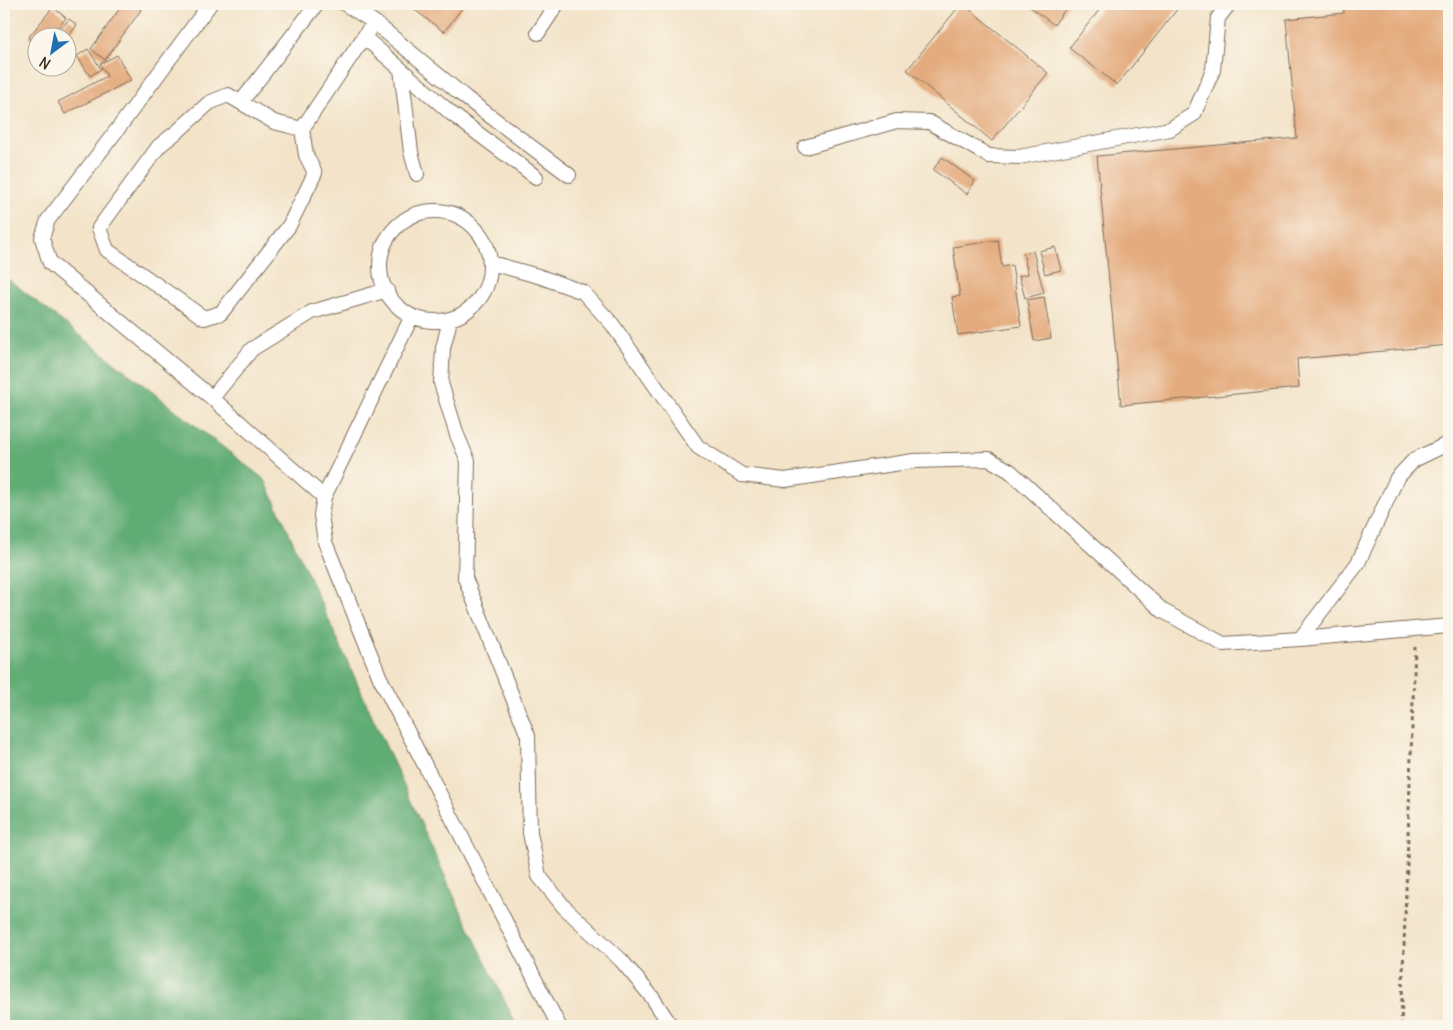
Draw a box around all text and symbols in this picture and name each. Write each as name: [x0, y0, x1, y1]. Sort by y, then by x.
north arrow: [28, 28, 78, 78]
text: N: [36, 53, 54, 73]

